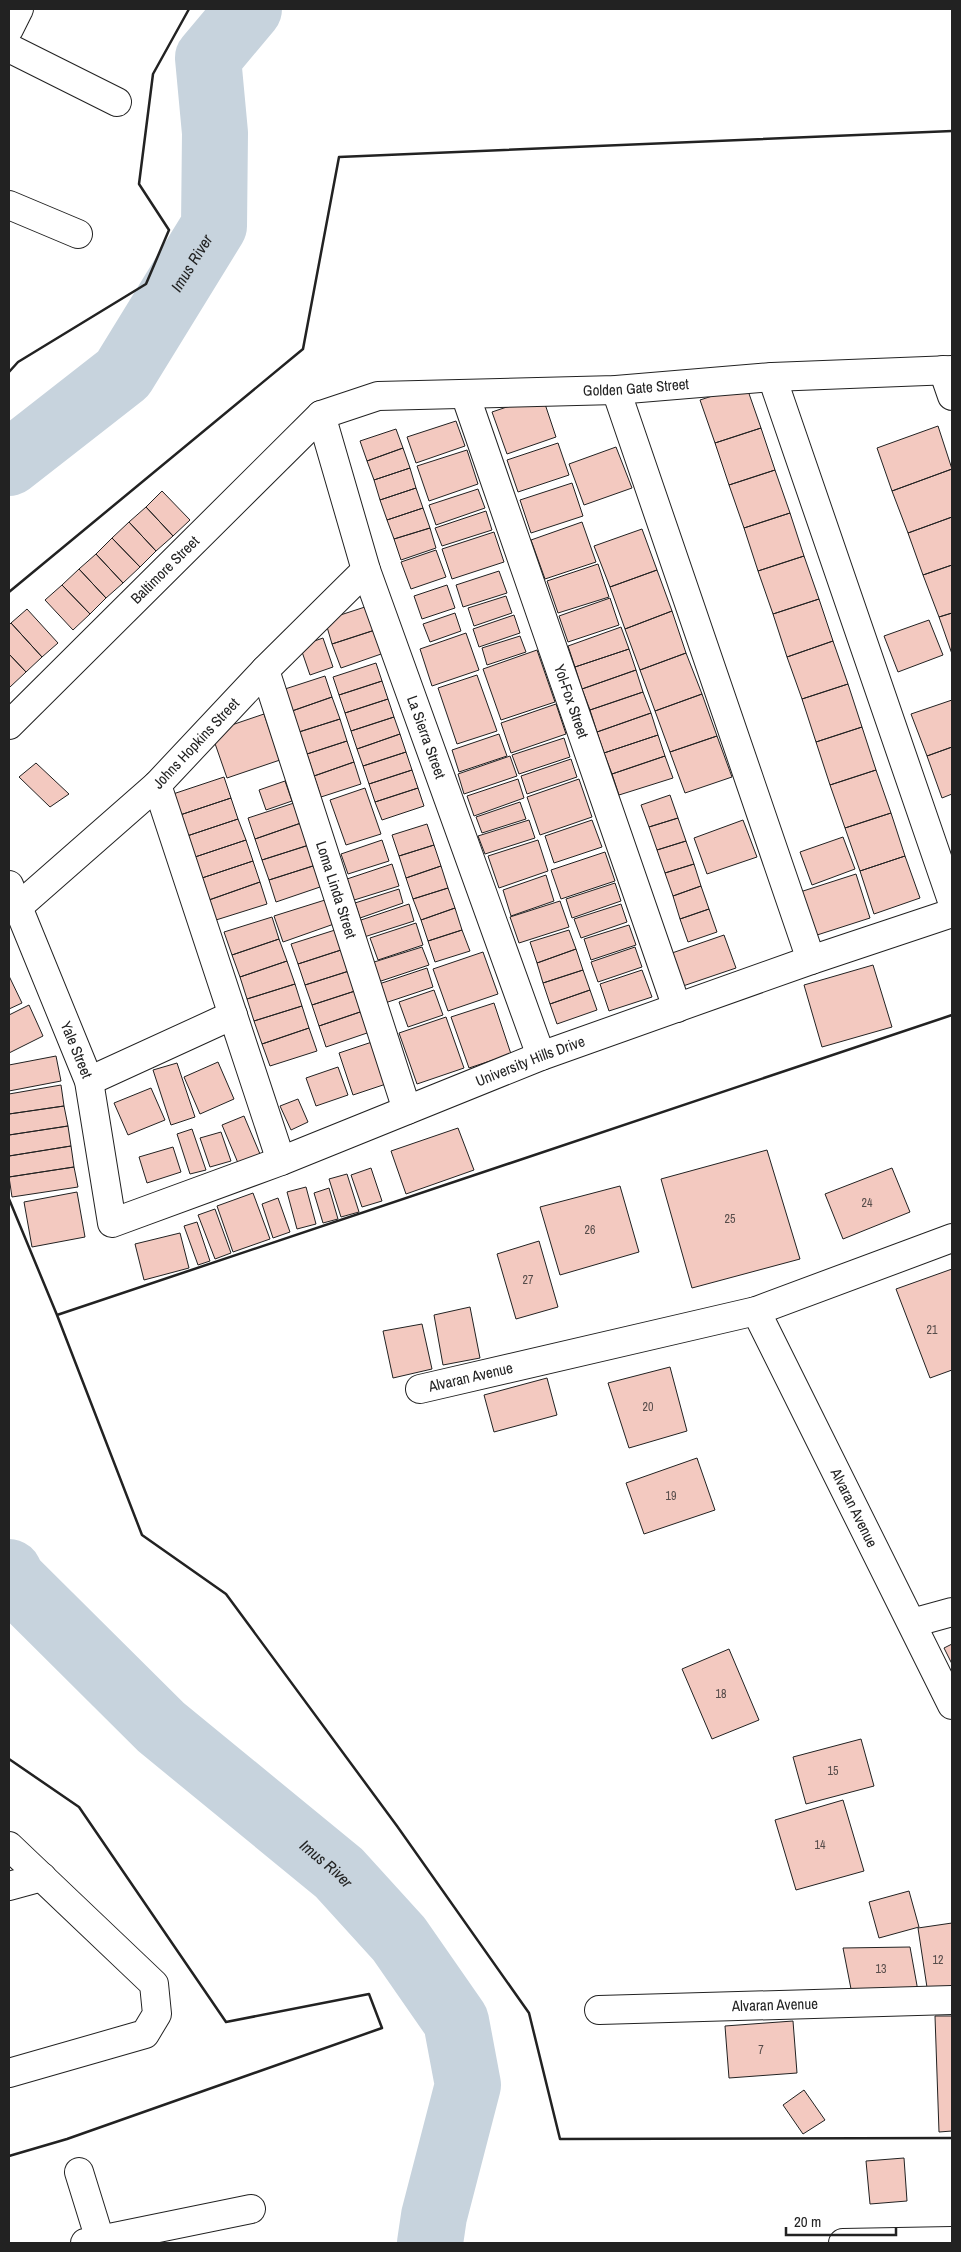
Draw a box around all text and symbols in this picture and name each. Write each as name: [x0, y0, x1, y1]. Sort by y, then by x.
water label: Imus River: [165, 230, 218, 296]
street label: Golden Gate Street: [583, 373, 690, 401]
street label: Baltimore Street: [126, 530, 204, 608]
street label: Yol-Fox Street: [549, 661, 594, 741]
street label: La Sierra Street: [402, 692, 451, 782]
street label: Johns Hopkins Street: [148, 693, 244, 793]
street label: Loma Linda Street: [311, 838, 362, 942]
street label: Yale Street: [56, 1018, 98, 1082]
street label: University Hills Drive: [472, 1030, 588, 1091]
house number: 24: [862, 1195, 873, 1211]
house number: 25: [725, 1211, 736, 1227]
house number: 26: [585, 1222, 595, 1238]
house number: 27: [523, 1272, 534, 1288]
house number: 21: [927, 1322, 938, 1338]
street label: Alvaran Avenue: [425, 1357, 515, 1397]
house number: 20: [643, 1399, 653, 1415]
street label: Alvaran Avenue: [825, 1464, 883, 1551]
house number: 19: [666, 1488, 676, 1504]
house number: 18: [716, 1686, 726, 1702]
house number: 15: [828, 1763, 839, 1779]
water label: Imus River: [295, 1834, 358, 1893]
house number: 14: [815, 1837, 826, 1853]
house number: 12: [933, 1952, 943, 1968]
house number: 13: [876, 1961, 886, 1977]
street label: Alvaran Avenue: [731, 1993, 818, 2016]
house number: 7: [758, 2042, 764, 2058]
scale bar: [786, 2204, 896, 2236]
text: 20 m: [794, 2211, 821, 2232]

